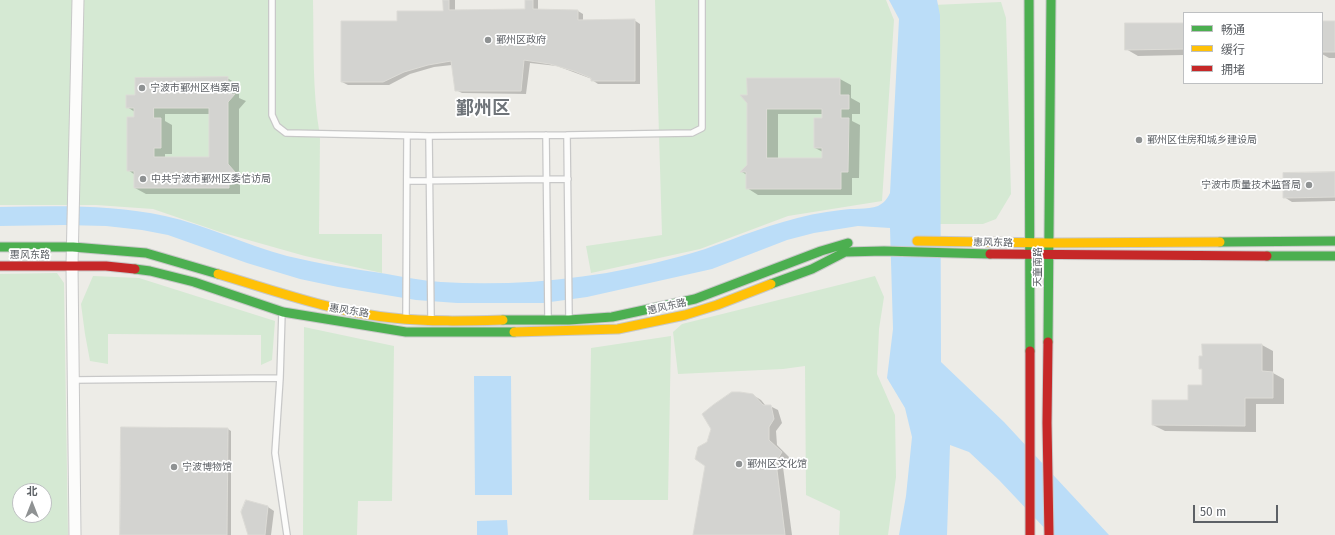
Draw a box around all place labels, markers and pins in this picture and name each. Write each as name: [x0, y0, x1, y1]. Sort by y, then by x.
place label: 鄞州区政府: [496, 34, 546, 46]
marker: 鄞州区政府: [483, 35, 493, 45]
place label: 宁波市鄞州区档案局: [150, 82, 240, 94]
marker: 宁波市鄞州区档案局: [137, 83, 147, 93]
place label: 鄞州区住房和城乡建设局: [1147, 134, 1257, 146]
marker: 鄞州区住房和城乡建设局: [1134, 135, 1144, 145]
place label: 中共宁波市鄞州区委信访局: [151, 173, 271, 185]
marker: 中共宁波市鄞州区委信访局: [138, 174, 148, 184]
place label: 宁波市质量技术监督局: [1201, 179, 1301, 191]
marker: 宁波市质量技术监督局: [1304, 180, 1314, 190]
place label: 鄞州区文化馆: [747, 458, 807, 470]
marker: 鄞州区文化馆: [734, 459, 744, 469]
place label: 宁波博物馆: [182, 461, 232, 473]
marker: 宁波博物馆: [169, 462, 179, 472]

